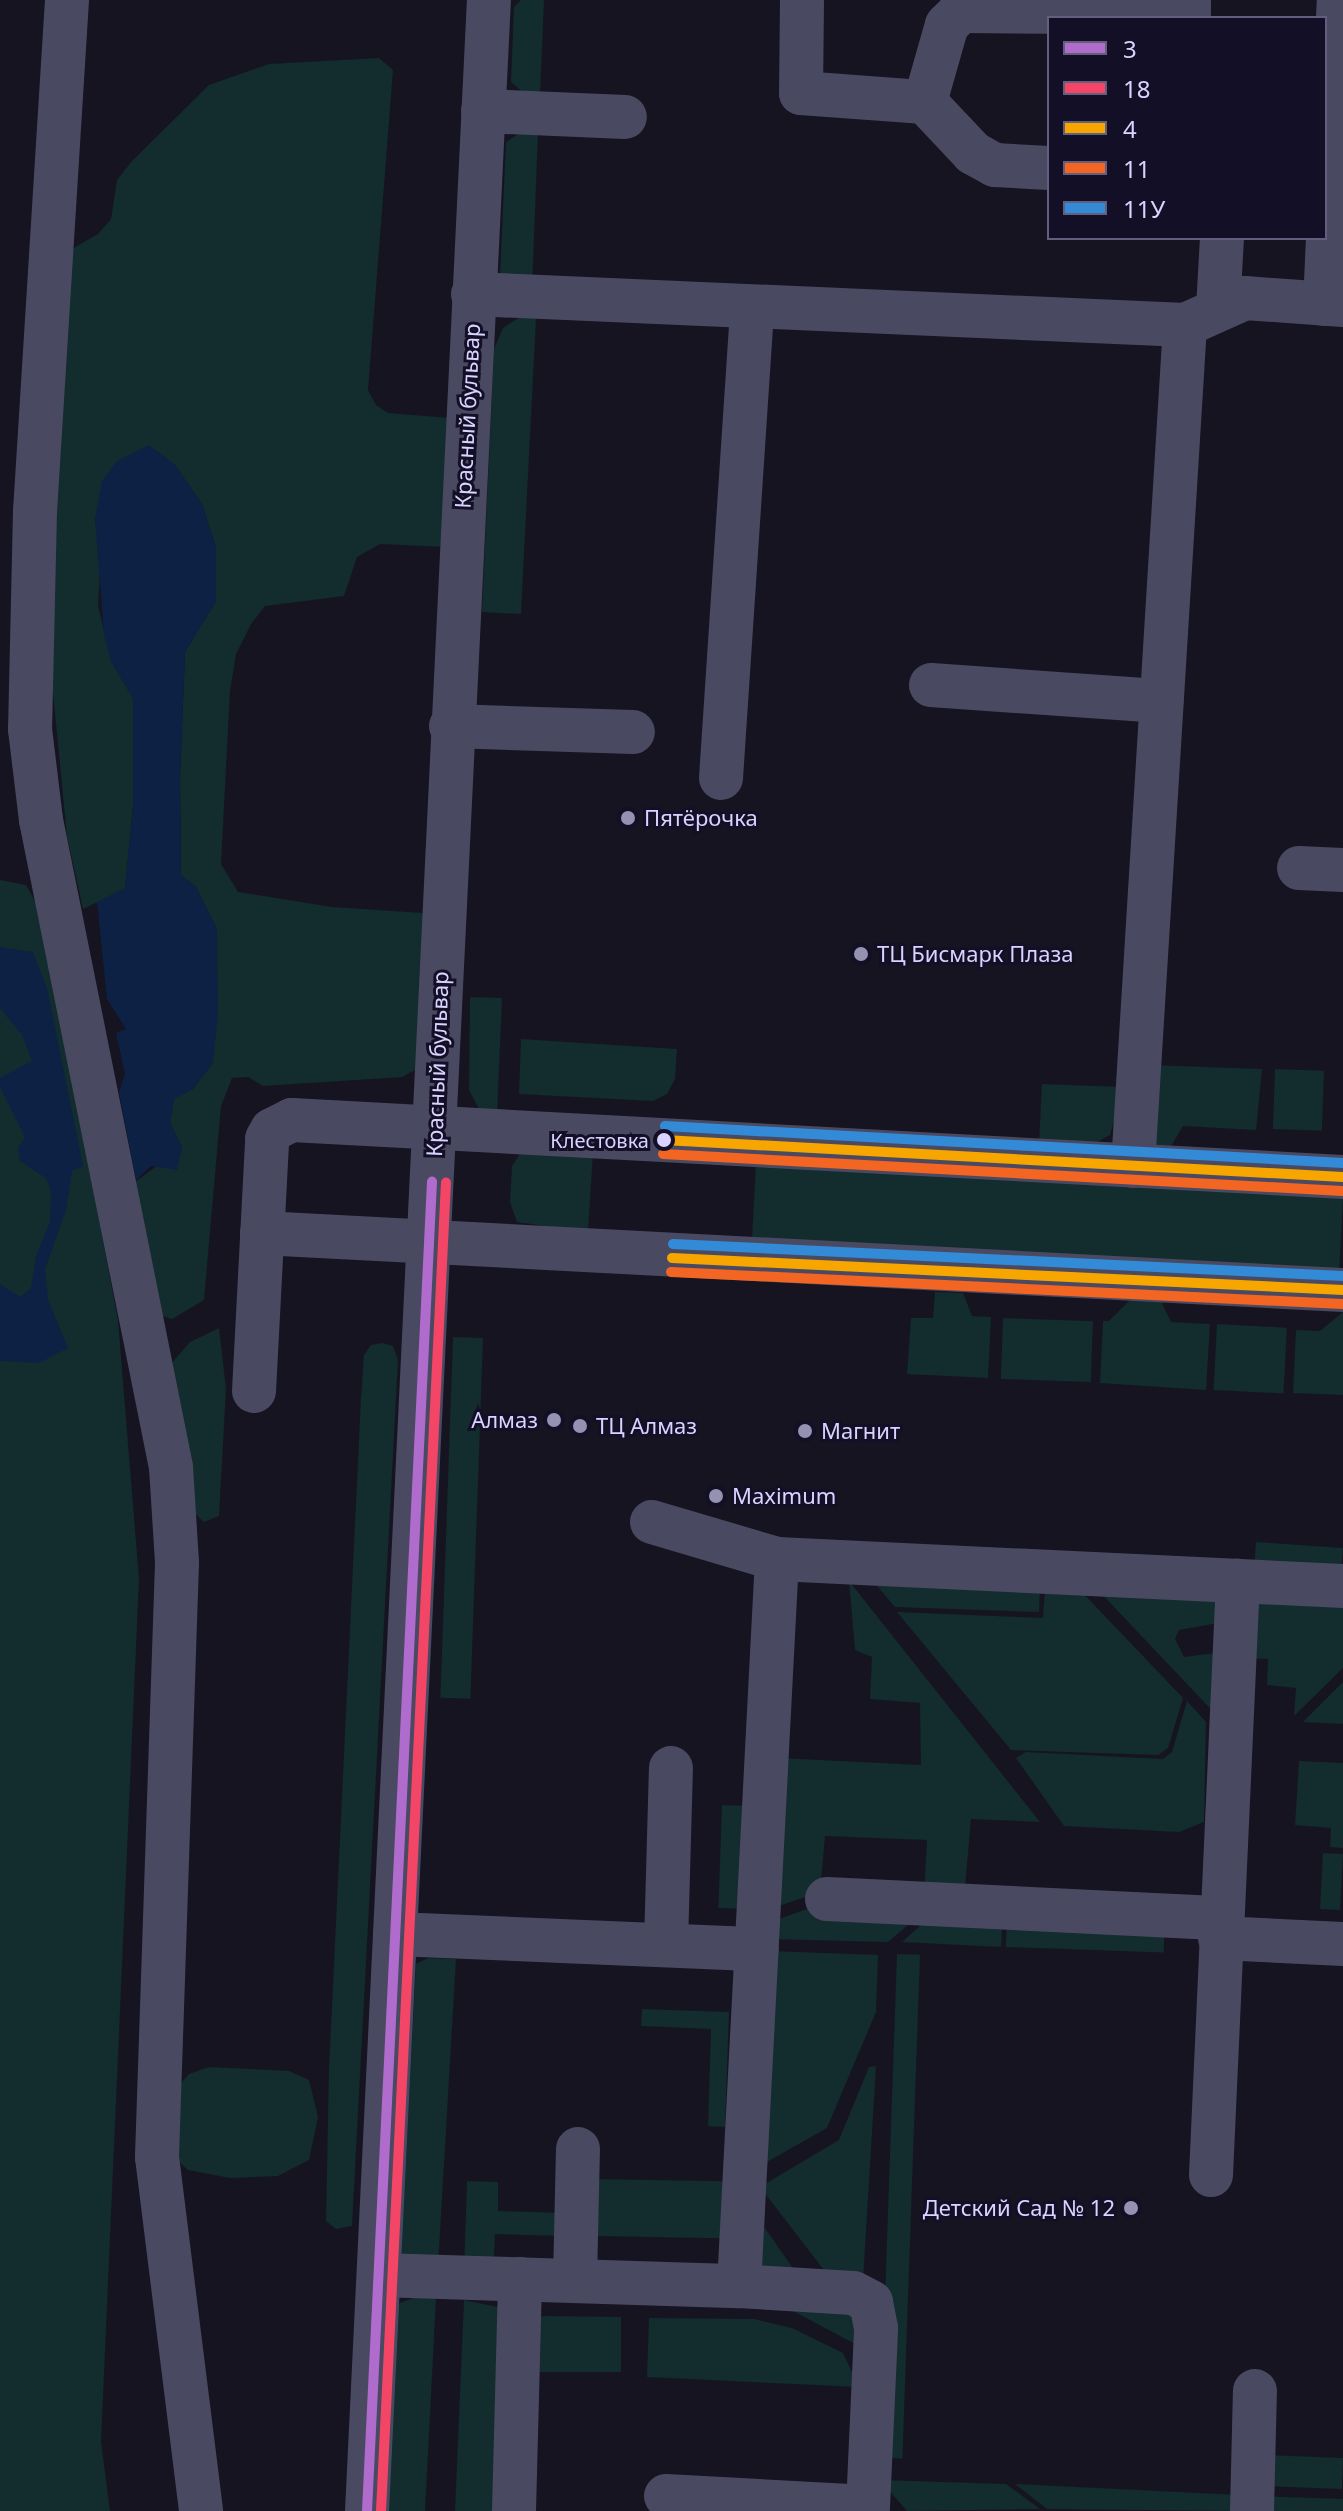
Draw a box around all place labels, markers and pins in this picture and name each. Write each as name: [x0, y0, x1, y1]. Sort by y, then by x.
place label: Пятёрочка: [644, 805, 758, 831]
marker: Пятёрочка: [619, 809, 637, 827]
place label: ТЦ Бисмарк Плаза: [877, 941, 1073, 967]
marker: ТЦ Бисмарк Плаза: [852, 945, 870, 963]
place label: Клестовка: [550, 1128, 649, 1152]
marker: Клестовка: [656, 1132, 672, 1148]
place label: Алмаз: [471, 1407, 538, 1433]
marker: Алмаз: [545, 1411, 563, 1429]
place label: ТЦ Алмаз: [596, 1413, 697, 1439]
marker: ТЦ Алмаз: [571, 1417, 589, 1435]
place label: Магнит: [821, 1418, 900, 1444]
marker: Магнит: [796, 1422, 814, 1440]
place label: Maximum: [732, 1483, 836, 1509]
marker: Maximum: [707, 1487, 725, 1505]
place label: Детский Сад № 12: [923, 2195, 1115, 2221]
marker: Детский Сад № 12: [1122, 2199, 1140, 2217]

